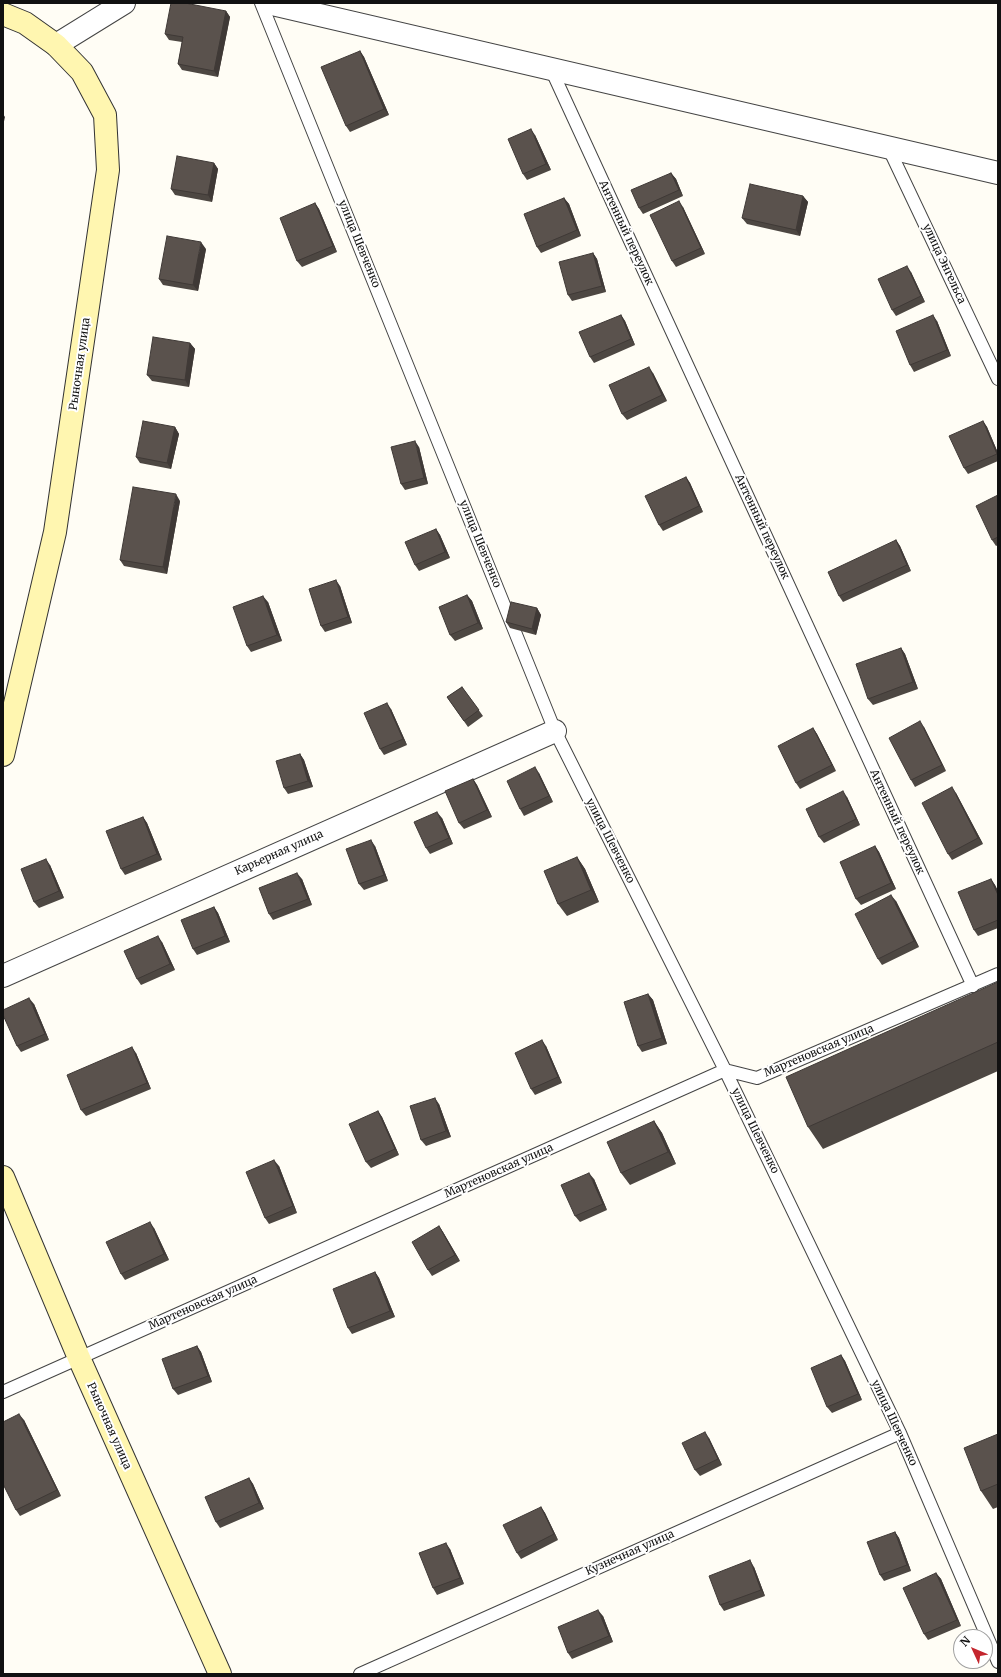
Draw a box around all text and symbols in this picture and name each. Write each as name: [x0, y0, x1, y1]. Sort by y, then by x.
street label: Антенный переулок: [596, 178, 656, 288]
street label: улица Шевченко: [335, 198, 383, 290]
street label: улица Энгельса: [920, 222, 968, 306]
street label: Рыночная улица: [67, 317, 93, 411]
street label: Антенный переулок: [732, 472, 792, 582]
street label: улица Шевченко: [456, 498, 504, 590]
street label: Антенный переулок: [867, 767, 927, 877]
street label: улица Шевченко: [583, 796, 637, 886]
street label: Карьерная улица: [233, 828, 325, 878]
street label: Мартеновская улица: [762, 1022, 876, 1080]
street label: улица Шевченко: [729, 1086, 781, 1176]
street label: Мартеновская улица: [443, 1141, 555, 1201]
street label: Мартеновская улица: [147, 1273, 259, 1333]
street label: улица Шевченко: [868, 1378, 920, 1468]
street label: Рыночная улица: [84, 1381, 134, 1471]
street label: Кузнечная улица: [584, 1528, 676, 1578]
north arrow: [953, 1629, 993, 1669]
text: N: [957, 1633, 973, 1649]

